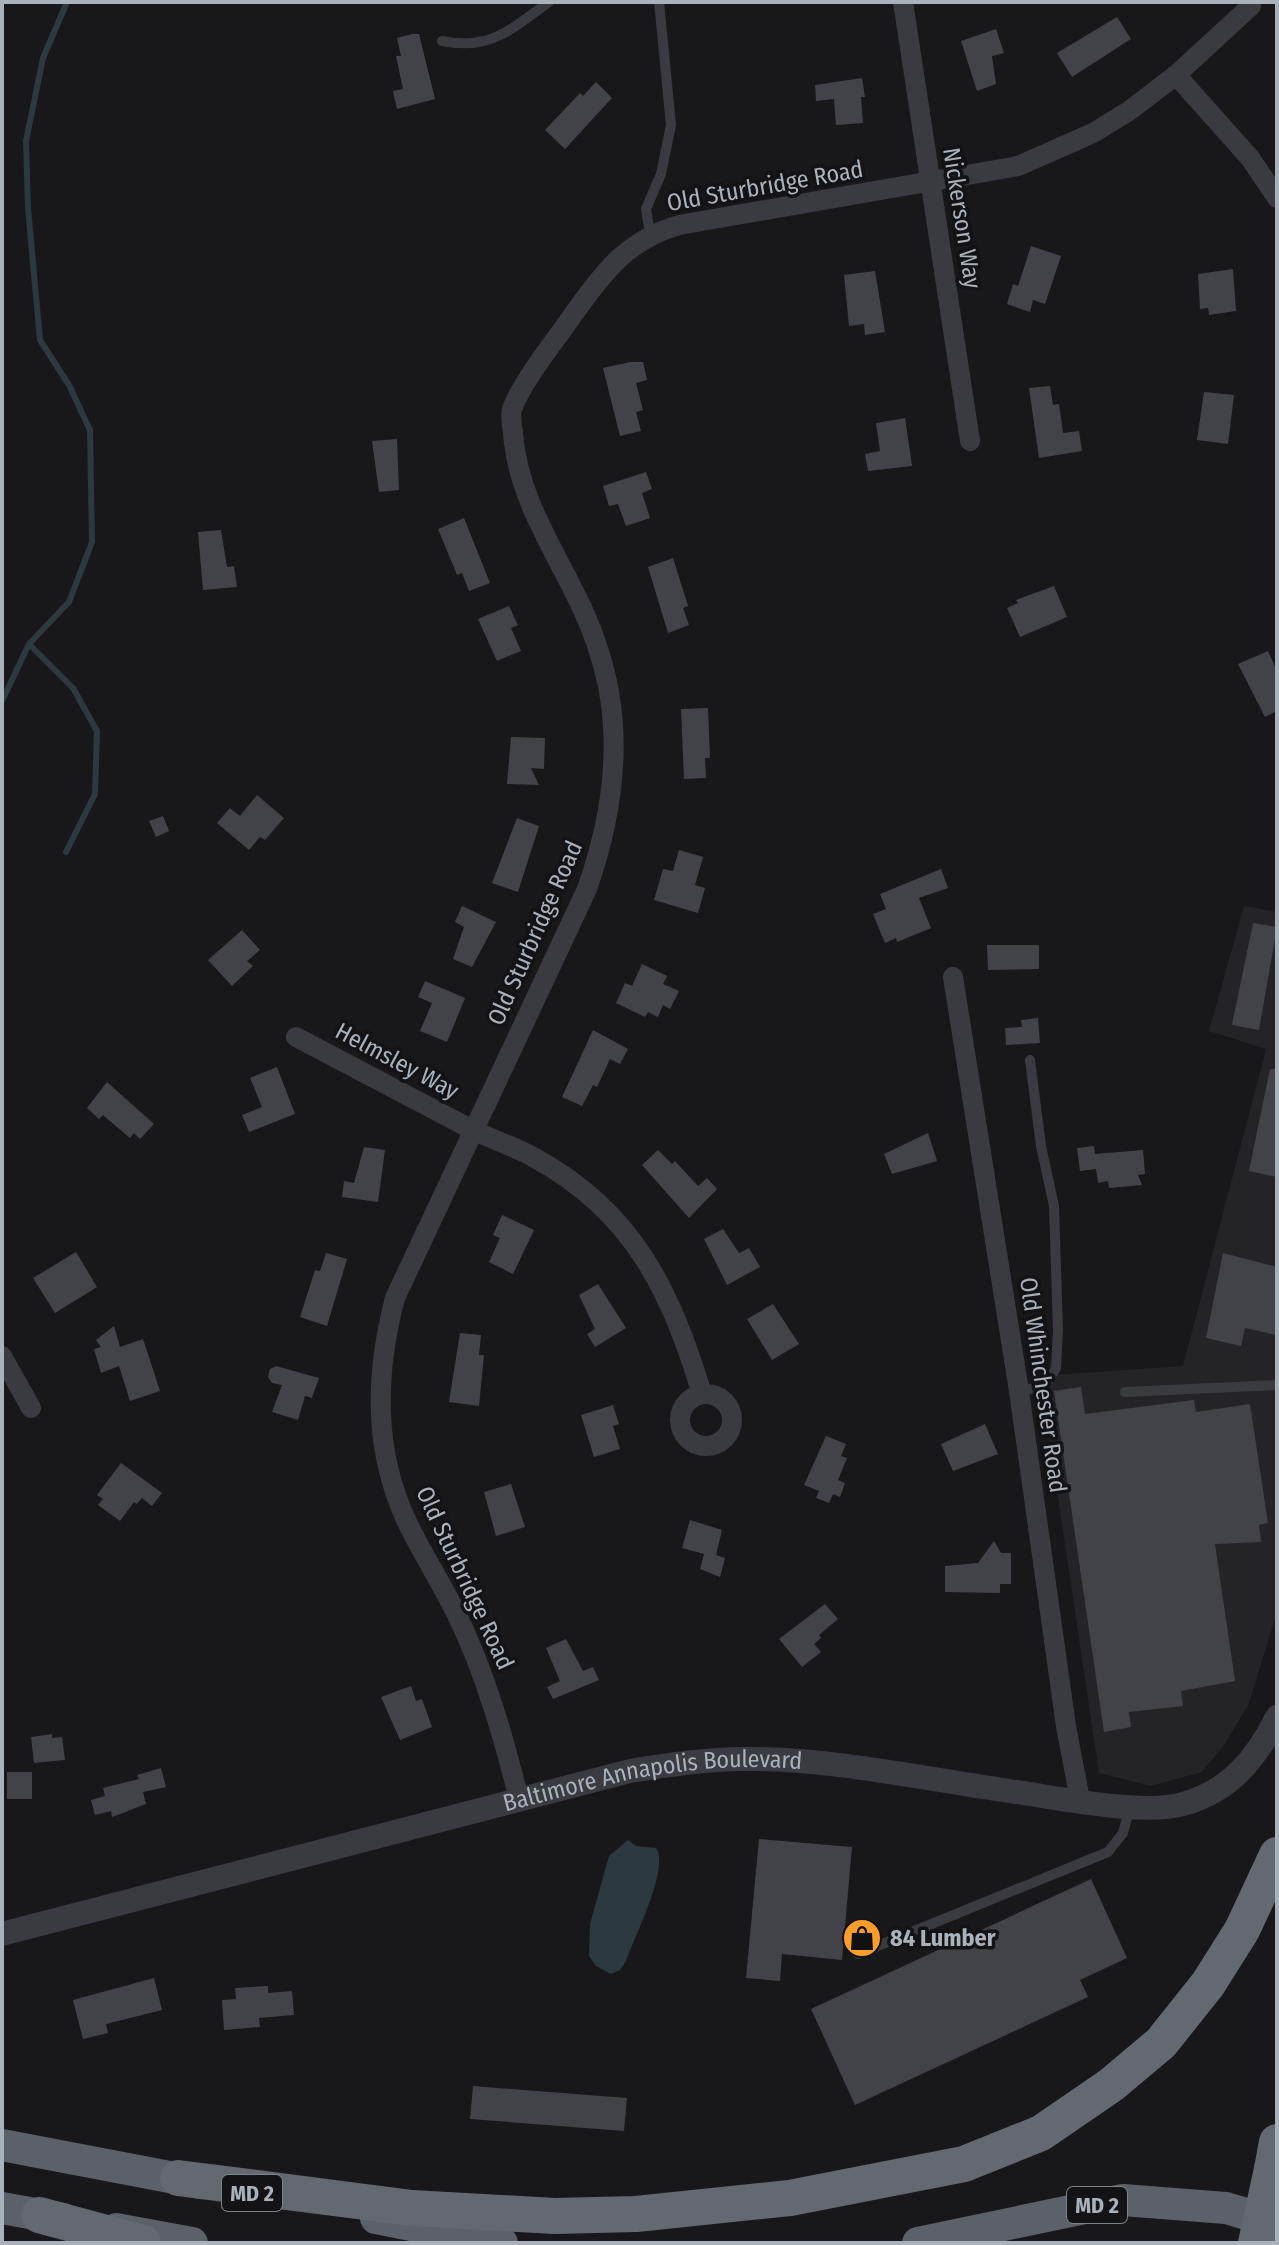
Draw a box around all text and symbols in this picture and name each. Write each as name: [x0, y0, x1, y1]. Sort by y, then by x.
street label: Nickerson Way: [937, 146, 987, 291]
street label: Old Sturbridge Road: [665, 155, 865, 217]
street label: Old Sturbridge Road: [482, 837, 588, 1029]
street label: Helmsley Way: [331, 1017, 463, 1105]
street label: Old Whinchester Road: [1014, 1275, 1072, 1495]
street label: Old Sturbridge Road: [410, 1482, 520, 1674]
street label: Baltimore Annapolis Boulevard: [500, 1745, 803, 1817]
shop icon: 84 Lumber: [841, 1917, 883, 1959]
place label: 84 Lumber: [890, 1924, 996, 1952]
road number: MD 2: [222, 2175, 282, 2211]
road number: MD 2: [1067, 2187, 1127, 2223]

